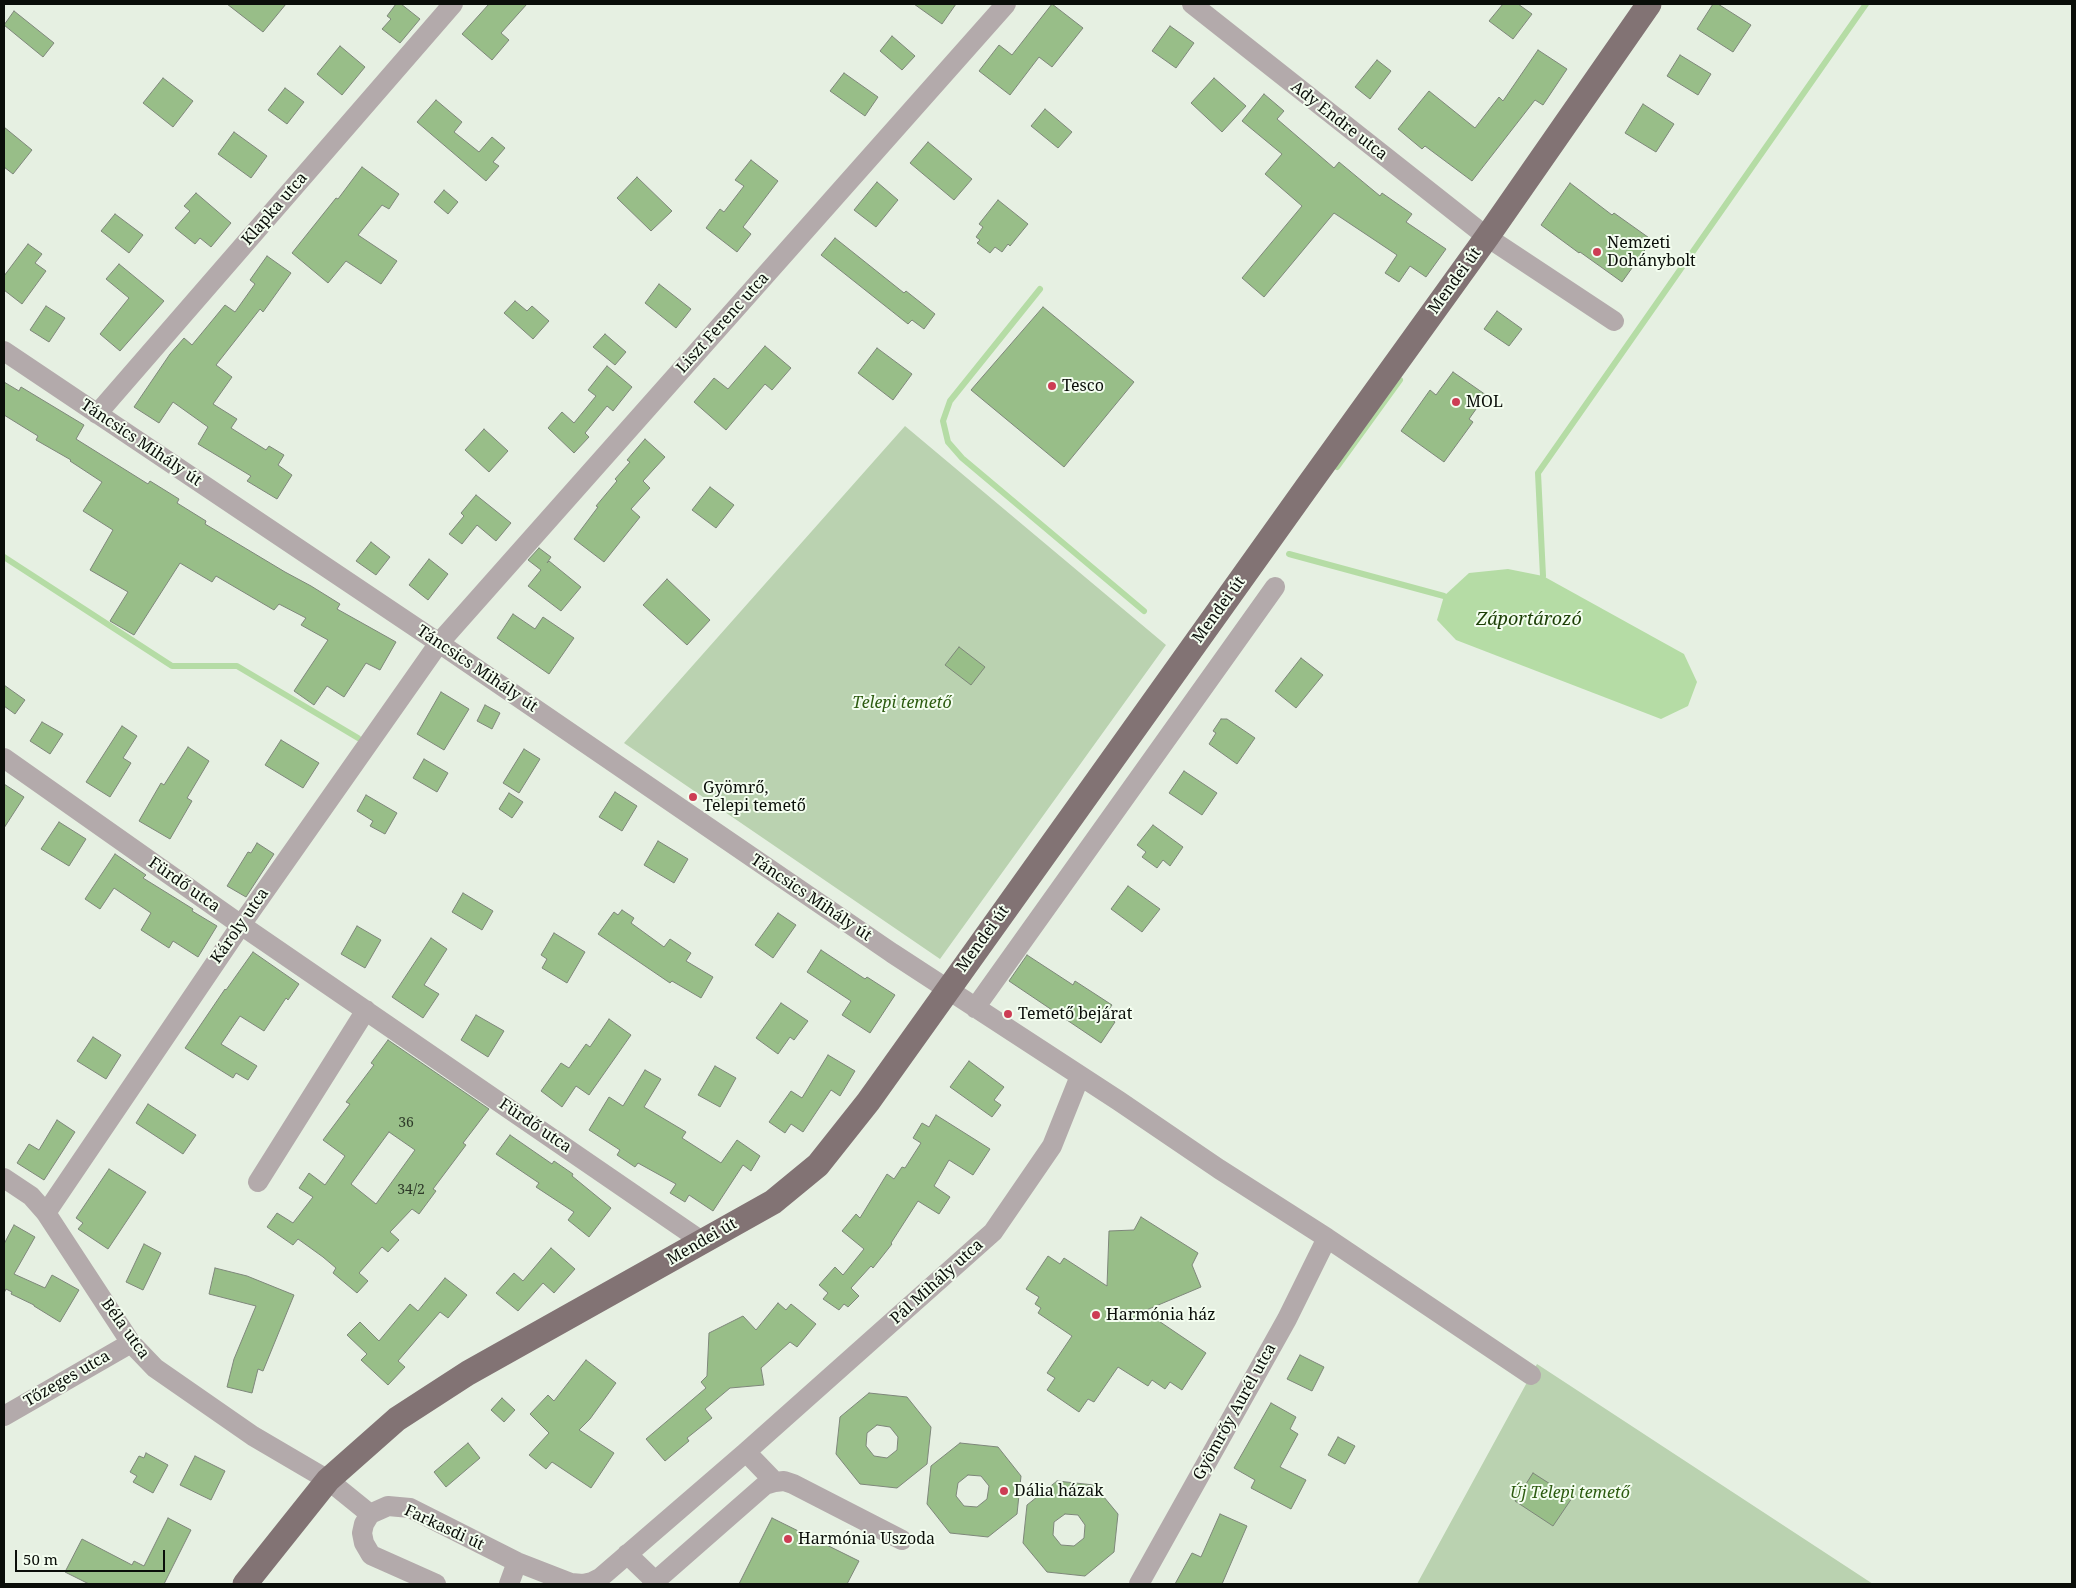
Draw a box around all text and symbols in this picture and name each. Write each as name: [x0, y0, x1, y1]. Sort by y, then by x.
street label: Ady Endre utca: [1287, 77, 1391, 165]
street label: Klapka utca: [238, 169, 312, 249]
place label: Nemzeti Dohánybolt: [1607, 233, 1696, 271]
street label: Mendei út: [1425, 244, 1485, 318]
marker: Nemzeti Dohánybolt: [1591, 246, 1603, 258]
street label: Liszt Ferenc utca: [673, 269, 773, 377]
place label: Tesco: [1062, 376, 1104, 396]
marker: Tesco: [1046, 380, 1058, 392]
place label: MOL: [1466, 392, 1503, 412]
street label: Táncsics Mihály út: [77, 396, 205, 490]
marker: MOL: [1450, 396, 1462, 408]
street label: Mendei út: [1189, 573, 1249, 647]
water label: Záportározó: [1476, 609, 1582, 631]
street label: Táncsics Mihály út: [413, 622, 541, 716]
park label: Telepi temető: [852, 693, 952, 713]
place label: Gyömrő, Telepi temető: [703, 778, 806, 816]
marker: Gyömrő, Telepi temető: [687, 791, 699, 803]
street label: Táncsics Mihály út: [747, 851, 875, 945]
street label: Fürdő utca: [144, 853, 224, 917]
street label: Károly utca: [207, 885, 273, 967]
street label: Mendei út: [953, 902, 1013, 976]
place label: Temető bejárat: [1018, 1004, 1132, 1024]
marker: Temető bejárat: [1002, 1008, 1014, 1020]
street label: Fürdő utca: [495, 1095, 575, 1157]
house number: 36: [398, 1115, 414, 1131]
house number: 34/2: [397, 1182, 425, 1198]
street label: Mendei út: [664, 1214, 740, 1270]
street label: Pál Mihály utca: [887, 1235, 987, 1329]
street label: Béla utca: [97, 1295, 153, 1363]
place label: Harmónia ház: [1106, 1305, 1216, 1325]
marker: Harmónia ház: [1090, 1309, 1102, 1321]
street label: Gyömrőy Aurél utca: [1189, 1340, 1281, 1484]
street label: Tőzeges utca: [21, 1347, 113, 1411]
place label: Dália házak: [1014, 1481, 1104, 1501]
park label: Új Telepi temető: [1510, 1483, 1630, 1503]
marker: Dália házak: [998, 1485, 1010, 1497]
street label: Farkasdi út: [401, 1501, 487, 1555]
place label: Harmónia Uszoda: [798, 1529, 935, 1549]
marker: Harmónia Uszoda: [782, 1533, 794, 1545]
scale bar: [18, 1540, 168, 1572]
text: 50 m: [23, 1549, 58, 1569]

